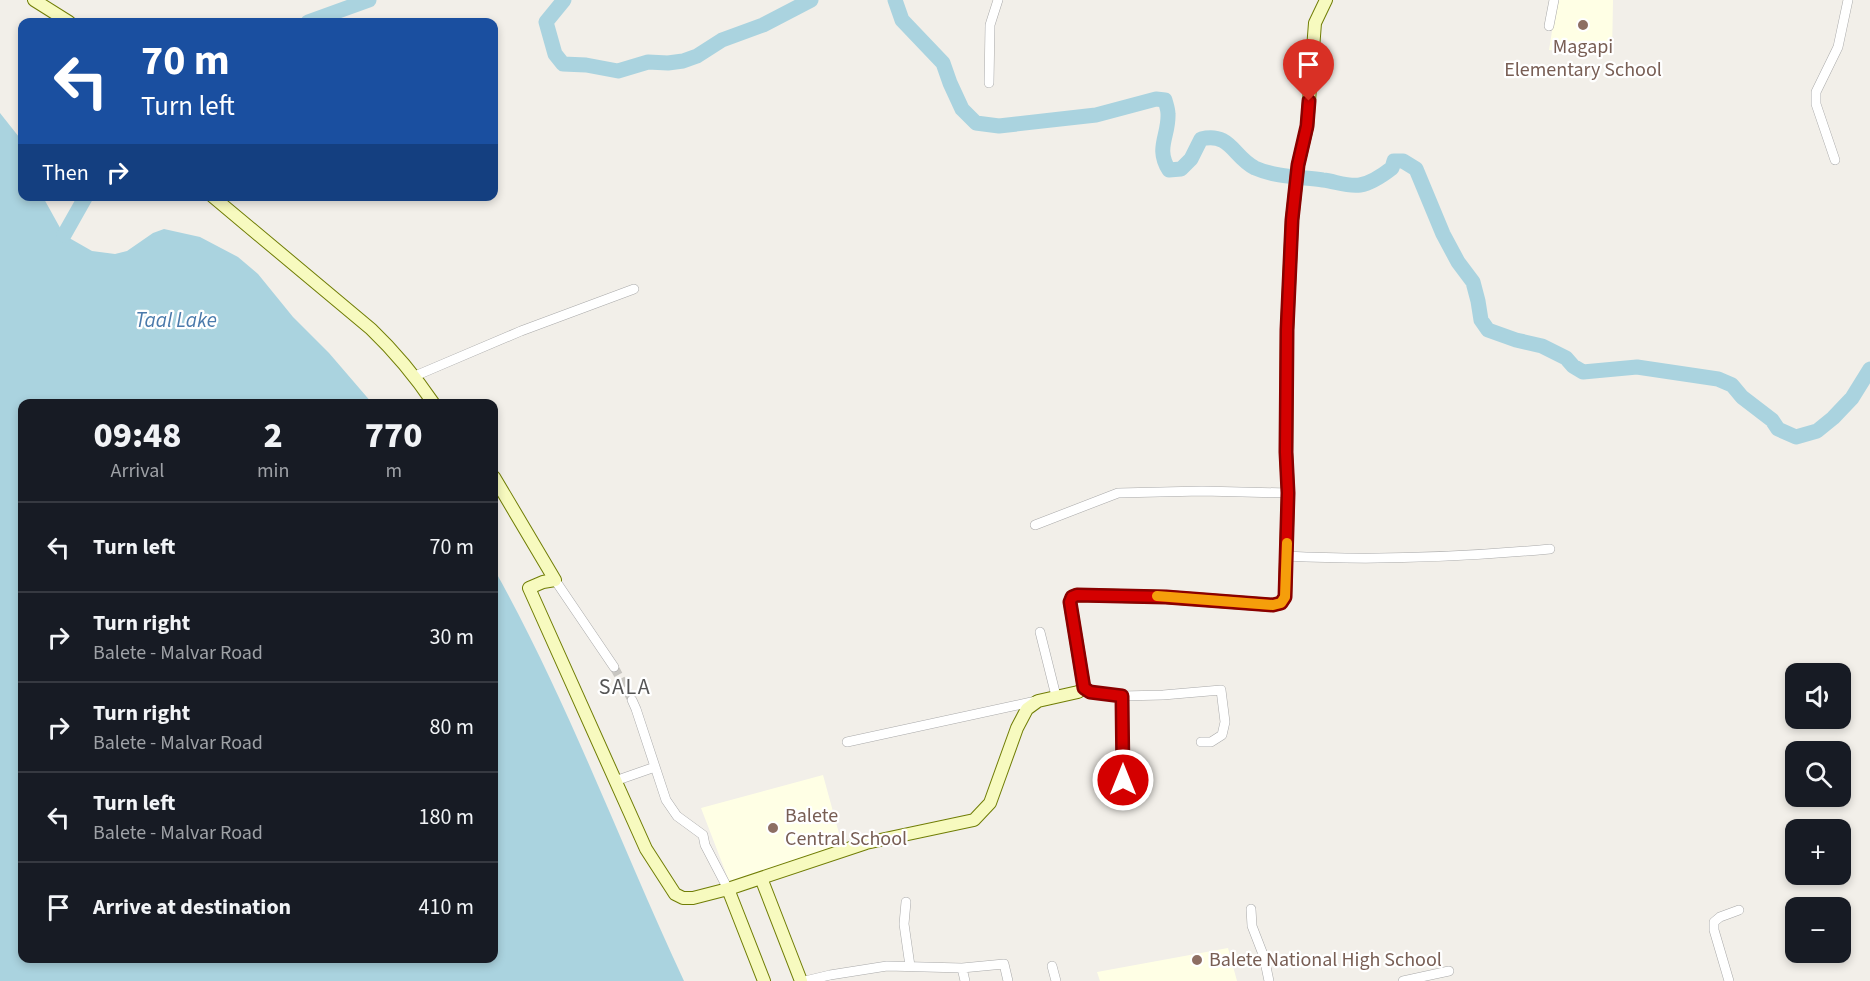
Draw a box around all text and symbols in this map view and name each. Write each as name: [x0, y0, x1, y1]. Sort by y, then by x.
marker: Magapi Elementary School: [1576, 18, 1590, 32]
text: 70 m: [141, 31, 230, 91]
place label: Magapi Elementary School: [1504, 33, 1662, 84]
pin: [1283, 39, 1334, 101]
icon: left: [42, 42, 120, 120]
icon: arrive: [1292, 48, 1325, 81]
text: Turn left: [141, 87, 235, 126]
icon: right: [101, 156, 134, 189]
text: Then: [42, 157, 89, 189]
water label: Taal Lake: [135, 305, 217, 335]
text: 09:48: [93, 410, 182, 461]
text: 2: [264, 410, 283, 461]
text: 770: [365, 410, 423, 461]
text: Arrival: [111, 457, 164, 485]
text: min: [257, 457, 289, 485]
text: m: [385, 457, 402, 485]
icon: left: [42, 531, 75, 564]
text: Turn left: [93, 531, 175, 563]
text: 70 m: [429, 531, 474, 563]
text: Turn right: [93, 607, 190, 639]
icon: right: [42, 621, 75, 654]
text: 30 m: [429, 621, 474, 653]
text: Balete - Malvar Road: [93, 639, 263, 667]
map controls: [1785, 663, 1851, 963]
button: sound: [1785, 663, 1851, 729]
district label: SALA: [599, 671, 651, 703]
text: Turn right: [93, 697, 190, 729]
icon: right: [42, 711, 75, 744]
text: 80 m: [429, 711, 474, 743]
text: Balete - Malvar Road: [93, 729, 263, 757]
button: search: [1785, 741, 1851, 807]
position arrow: [1091, 748, 1155, 812]
text: Turn left: [93, 787, 175, 819]
icon: left: [42, 801, 75, 834]
text: 180 m: [419, 801, 474, 833]
place label: Balete Central School: [785, 802, 907, 853]
text: Balete - Malvar Road: [93, 819, 263, 847]
button: +: [1785, 819, 1851, 885]
marker: Balete Central School: [766, 821, 780, 835]
icon: arrive: [42, 891, 75, 924]
text: Arrive at destination: [93, 891, 291, 923]
text: 410 m: [419, 891, 474, 923]
button: −: [1785, 897, 1851, 963]
place label: Balete National High School: [1209, 946, 1442, 974]
marker: Balete National High School: [1190, 953, 1204, 967]

